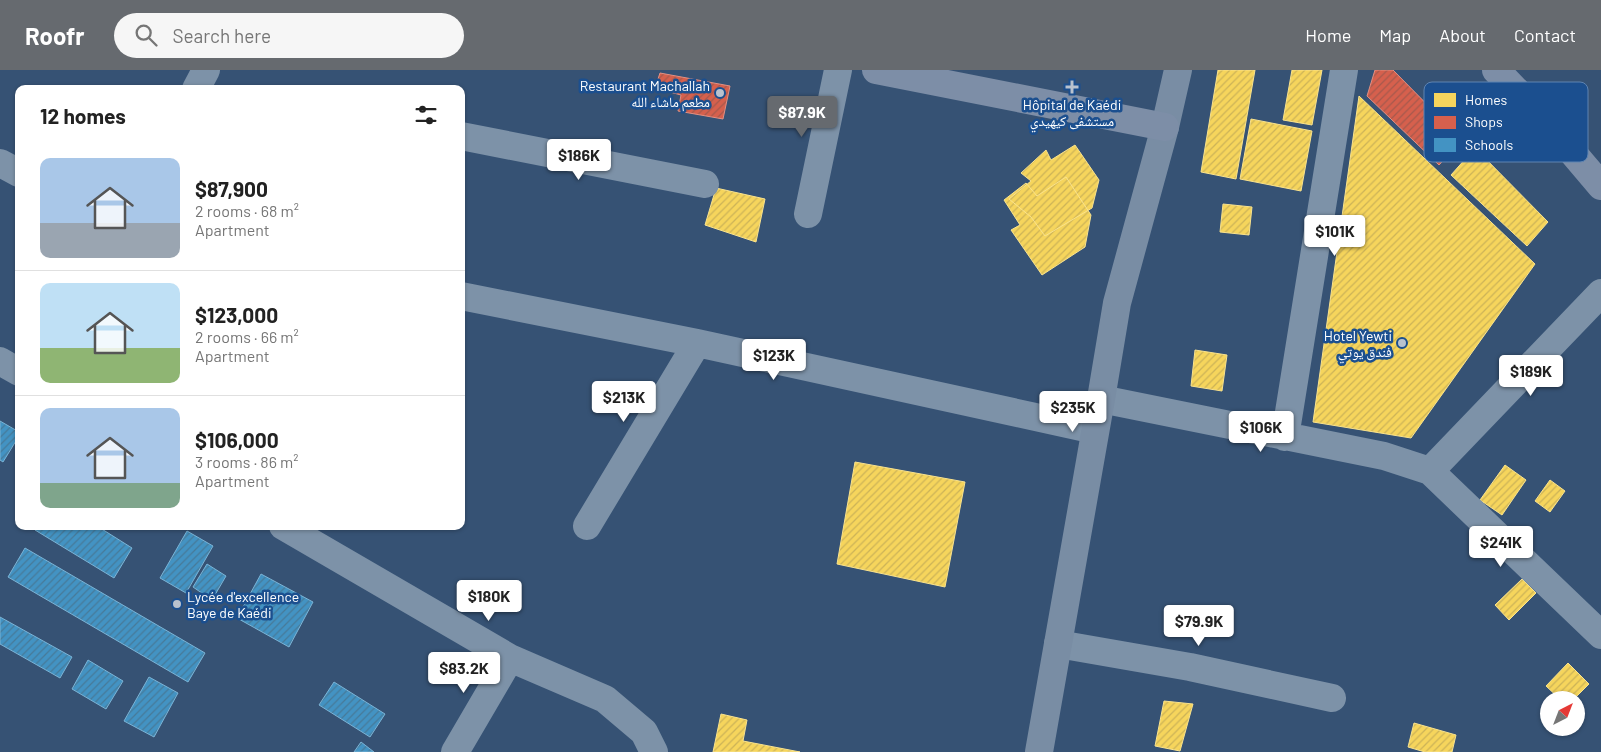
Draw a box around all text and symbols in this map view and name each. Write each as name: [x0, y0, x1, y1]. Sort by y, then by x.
search box: [114, 13, 464, 58]
text: Roofr: [25, 21, 84, 50]
icon: search: [132, 21, 160, 49]
text: Search here: [172, 24, 271, 47]
text: Home: [1305, 24, 1351, 46]
text: Map: [1379, 24, 1411, 46]
text: About: [1439, 24, 1486, 46]
text: Contact: [1514, 24, 1576, 46]
place label: Restaurant Machallah مطعم ماشاء الله: [580, 77, 710, 112]
marker: Hôpital de Kaédi مستشفى كيهيدي: [1065, 80, 1079, 94]
legend: [1424, 82, 1588, 162]
marker: Restaurant Machallah مطعم ماشاء الله: [714, 87, 726, 99]
text: Homes: [1465, 91, 1508, 108]
pin: $87.9K: [761, 96, 843, 138]
place label: Hôpital de Kaédi مستشفى كيهيدي: [1023, 96, 1121, 132]
icon: filters: [412, 101, 440, 129]
text: $87.9K: [778, 102, 826, 121]
text: 12 homes: [40, 103, 126, 128]
text: Shops: [1465, 113, 1503, 130]
text: Schools: [1465, 136, 1513, 153]
pin: $186K: [544, 138, 614, 181]
text: $186K: [558, 145, 600, 164]
text: $87,900: [195, 176, 268, 201]
icon: home: [80, 178, 140, 238]
text: 2 rooms · 68 m²: [195, 201, 299, 220]
pin: $101K: [1300, 214, 1370, 257]
text: Apartment: [195, 220, 270, 239]
text: $101K: [1315, 221, 1355, 240]
text: $123,000: [195, 302, 278, 327]
icon: home: [80, 303, 140, 363]
text: 2 rooms · 66 m²: [195, 327, 299, 346]
place label: Hotel Yewti فندق يوتي: [1324, 327, 1392, 363]
marker: Hotel Yewti فندق يوتي: [1396, 337, 1408, 349]
pin: $123K: [739, 338, 809, 381]
text: $123K: [753, 345, 795, 364]
text: Apartment: [195, 346, 270, 365]
pin: $189K: [1496, 354, 1566, 397]
text: $189K: [1510, 361, 1552, 380]
pin: $213K: [589, 380, 659, 423]
text: $213K: [603, 387, 645, 406]
pin: $235K: [1038, 390, 1108, 433]
text: $235K: [1050, 397, 1096, 416]
pin: $106K: [1226, 410, 1296, 453]
text: $106K: [1240, 417, 1282, 436]
text: $106,000: [195, 427, 279, 452]
icon: home: [80, 428, 140, 488]
text: 3 rooms · 86 m²: [195, 452, 299, 471]
text: Apartment: [195, 471, 270, 490]
pin: $241K: [1466, 526, 1536, 568]
text: $241K: [1480, 532, 1522, 551]
pin: $180K: [454, 580, 524, 622]
text: $180K: [468, 586, 510, 605]
place label: Lycée d'excellence Baye de Kaédi: [187, 588, 299, 621]
marker: Lycée d'excellence Baye de Kaédi: [171, 598, 183, 610]
pin: $79.9K: [1158, 604, 1240, 647]
text: $79.9K: [1175, 611, 1223, 630]
pin: $83.2K: [423, 652, 505, 694]
text: $83.2K: [439, 658, 489, 677]
north arrow: [1540, 691, 1585, 736]
map controls: [1540, 691, 1585, 736]

